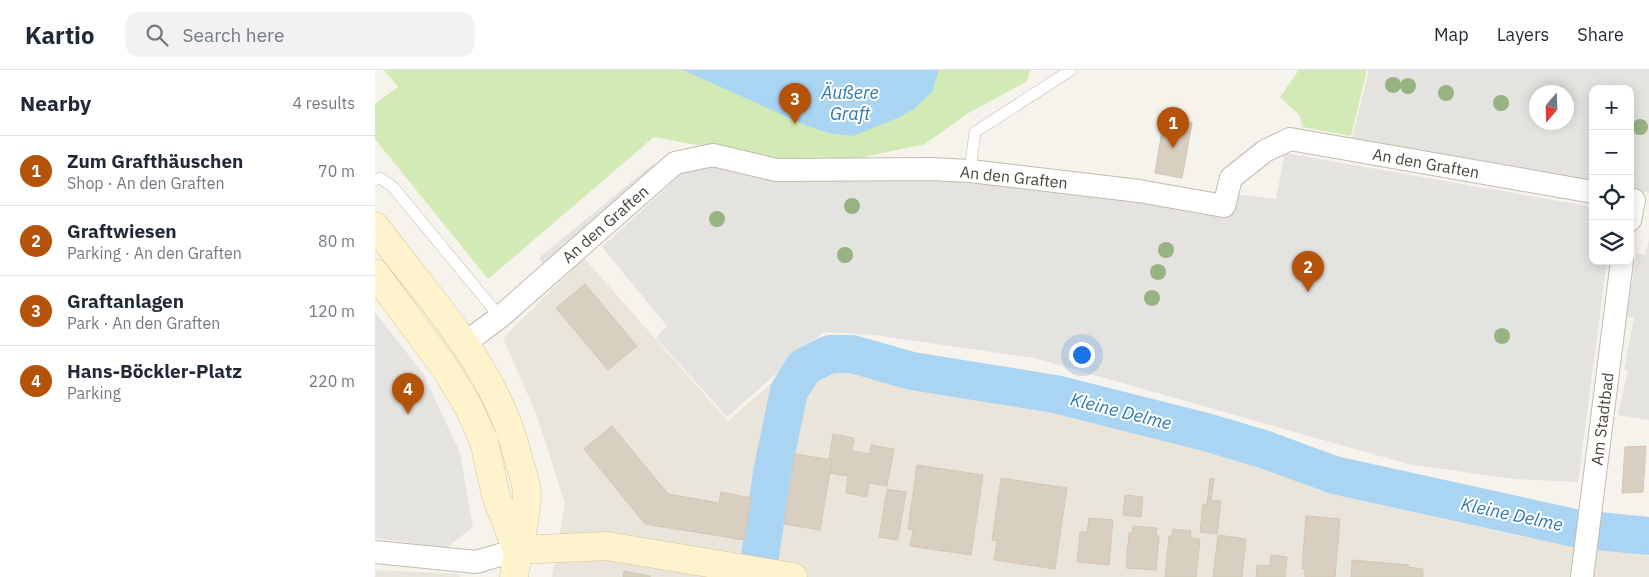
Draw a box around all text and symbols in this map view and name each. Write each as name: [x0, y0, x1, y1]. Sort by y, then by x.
search box: [125, 12, 475, 57]
text: Kartio: [25, 19, 95, 51]
icon: search: [143, 21, 171, 49]
text: Search here: [183, 23, 284, 47]
text: Map: [1434, 23, 1469, 46]
text: Layers: [1497, 23, 1549, 46]
text: Share: [1577, 23, 1624, 46]
water label: Äußere Graft: [820, 81, 879, 125]
pin: 3: [779, 83, 811, 124]
north arrow: [1529, 85, 1574, 130]
map controls: [1589, 85, 1634, 265]
button: +: [1589, 85, 1634, 130]
text: Nearby: [20, 89, 91, 117]
text: 4 results: [292, 93, 355, 113]
pin: 1: [1157, 107, 1189, 148]
button: −: [1589, 130, 1634, 175]
street label: An den Graften: [1371, 144, 1481, 182]
text: Zum Grafthäuschen: [67, 149, 243, 173]
text: 1: [31, 161, 41, 181]
text: 70 m: [318, 161, 355, 181]
street label: An den Graften: [959, 161, 1069, 193]
text: Shop · An den Graften: [67, 173, 225, 193]
button: locate: [1589, 175, 1634, 220]
street label: An den Graften: [558, 181, 652, 267]
text: Graftwiesen: [67, 219, 177, 243]
button: layers: [1589, 220, 1634, 265]
text: 2: [31, 231, 41, 251]
text: 80 m: [318, 231, 355, 251]
text: Parking · An den Graften: [67, 243, 242, 263]
pin: 2: [1292, 251, 1324, 292]
text: Graftanlagen: [67, 289, 184, 313]
text: 3: [31, 301, 41, 321]
text: 120 m: [308, 301, 355, 321]
text: Park · An den Graften: [67, 313, 220, 333]
your location: [1069, 342, 1095, 368]
text: Hans-Böckler-Platz: [67, 359, 242, 383]
text: 4: [31, 371, 41, 391]
text: 220 m: [308, 371, 355, 391]
street label: Am Stadtbad: [1586, 371, 1618, 467]
pin: 4: [392, 373, 424, 414]
text: Parking: [67, 383, 121, 403]
water label: Kleine Delme: [1068, 387, 1174, 435]
water label: Kleine Delme: [1459, 492, 1565, 536]

